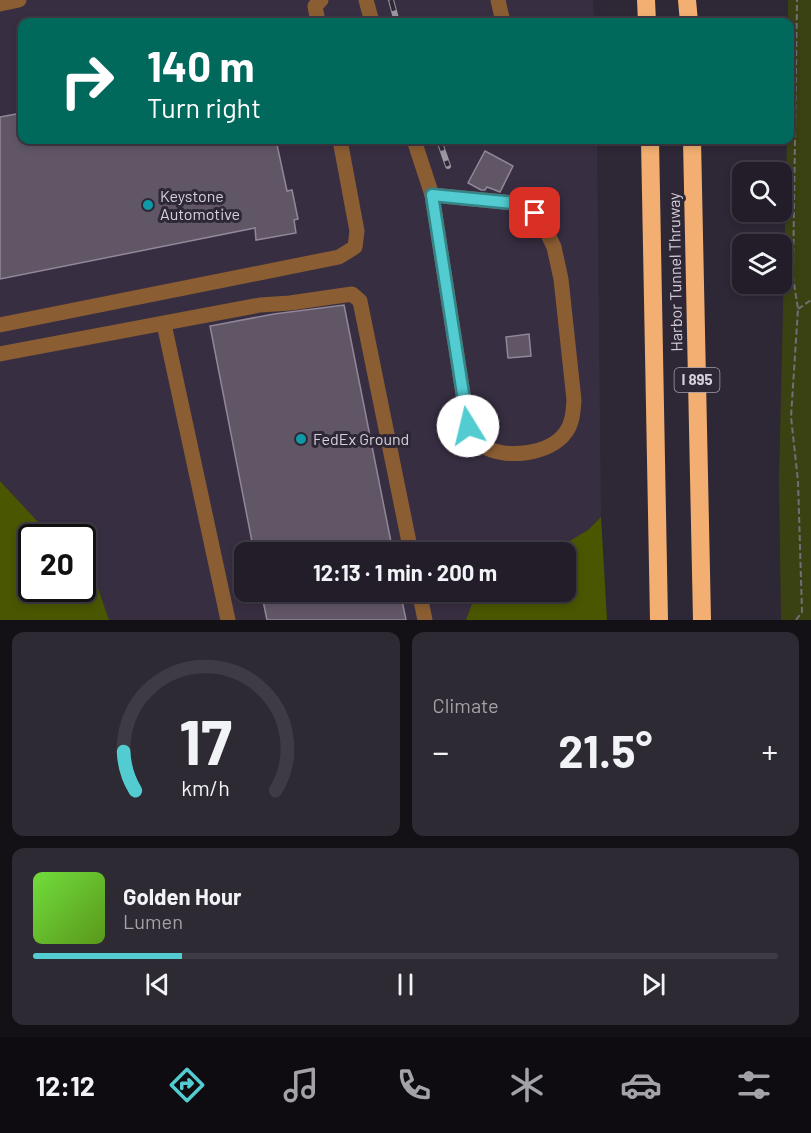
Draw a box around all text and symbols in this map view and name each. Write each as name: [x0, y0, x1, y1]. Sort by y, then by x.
text: 140 m: [147, 40, 255, 90]
icon: right: [48, 42, 126, 120]
text: Turn right: [147, 91, 261, 123]
map controls: [732, 162, 792, 294]
button: search: [732, 162, 792, 222]
place label: Keystone Automotive: [160, 186, 240, 223]
pin: [509, 187, 560, 238]
street label: Harbor Tunnel Thruway: [664, 192, 685, 352]
icon: arrive: [518, 196, 551, 229]
marker: Keystone Automotive: [141, 198, 155, 212]
button: layers: [732, 234, 792, 294]
road number: I 895: [674, 368, 720, 392]
position arrow: [436, 394, 500, 458]
place label: FedEx Ground: [313, 429, 409, 448]
marker: FedEx Ground: [294, 432, 308, 446]
speed limit sign: 20: [18, 524, 96, 602]
text: 12:13 · 1 min · 200 m: [313, 559, 497, 585]
text: Climate: [433, 693, 499, 717]
text: 17: [179, 703, 232, 777]
text: 21.5°: [558, 723, 652, 777]
text: −: [433, 731, 449, 771]
text: +: [762, 731, 778, 771]
text: km/h: [181, 775, 230, 800]
text: Golden Hour: [123, 883, 241, 909]
text: Lumen: [123, 909, 183, 933]
icon: previous: [141, 968, 174, 1001]
icon: pause: [389, 968, 422, 1001]
icon: next: [637, 968, 670, 1001]
icon: directions: [166, 1064, 208, 1106]
icon: music: [280, 1064, 322, 1106]
icon: phone: [393, 1064, 435, 1106]
icon: climate: [506, 1064, 548, 1106]
icon: car: [620, 1064, 662, 1106]
icon: filters: [733, 1064, 775, 1106]
text: 12:12: [36, 1069, 95, 1101]

